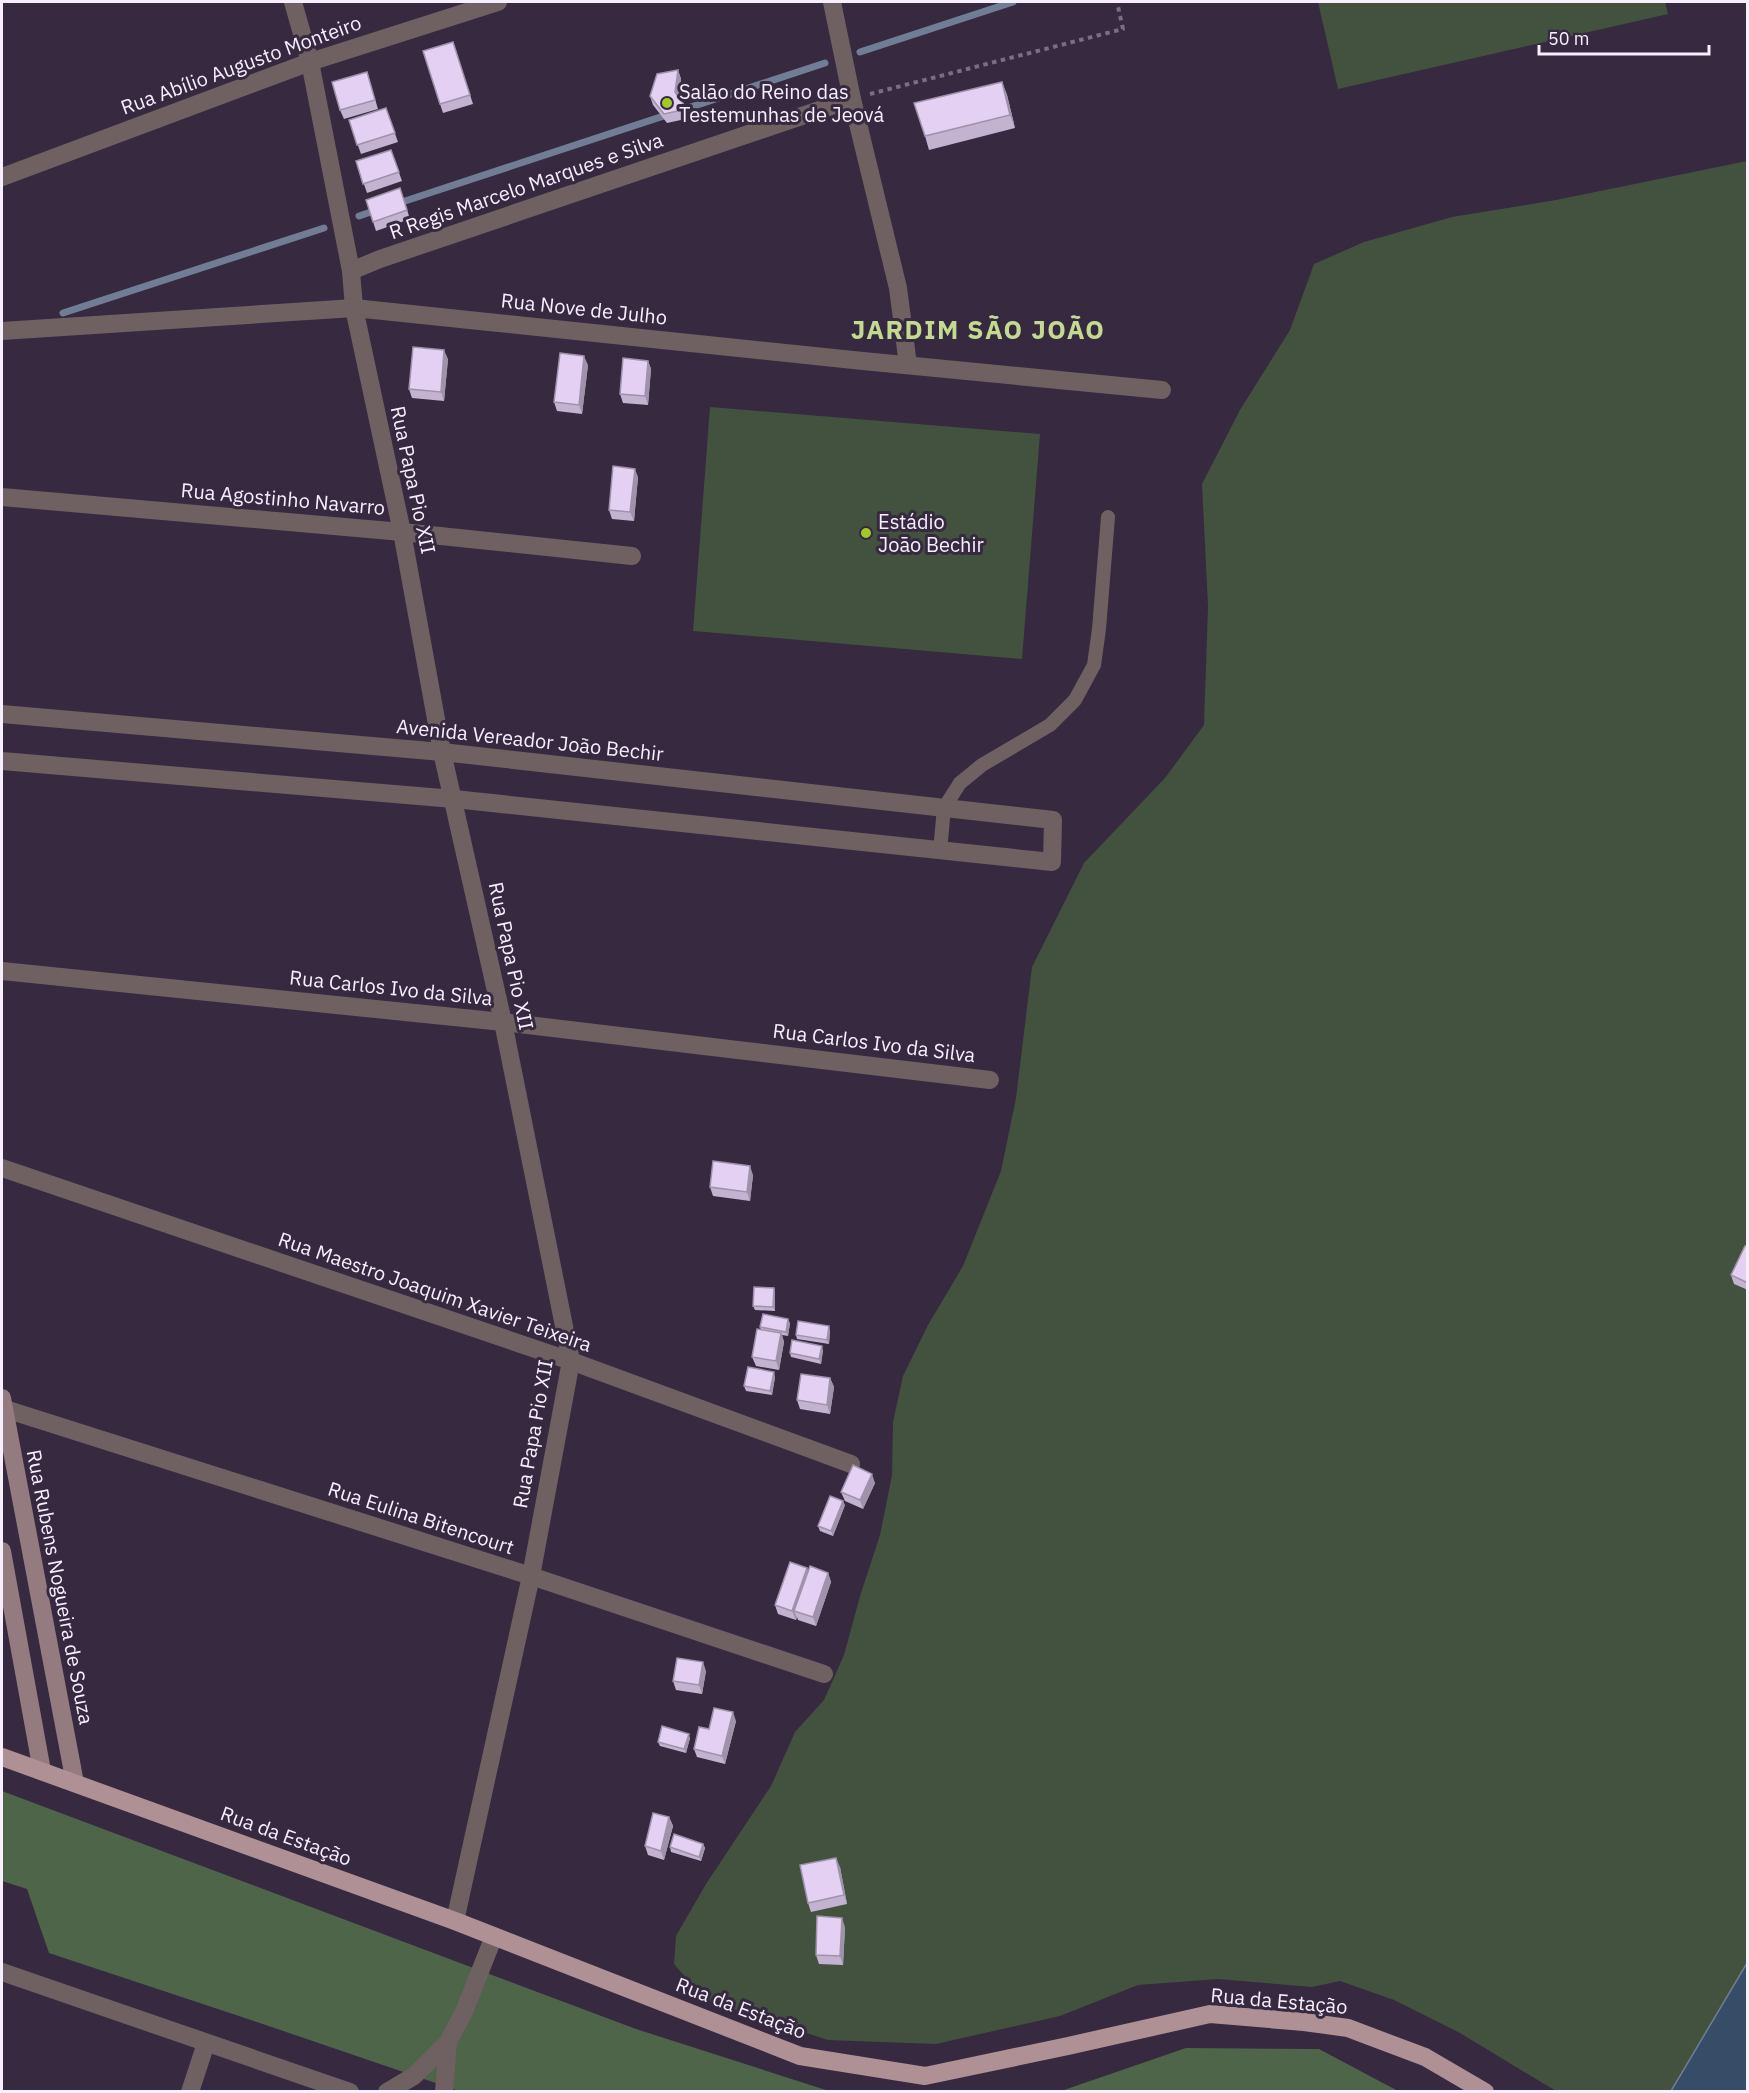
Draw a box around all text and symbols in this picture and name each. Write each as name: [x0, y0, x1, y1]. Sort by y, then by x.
street label: Rua Abílio Augusto Monteiro: [117, 8, 365, 121]
scale bar: [1539, 18, 1708, 56]
text: 50 m: [1548, 27, 1590, 50]
place label: Salão do Reino das Testemunhas de Jeová: [679, 78, 884, 128]
marker: Salão do Reino das Testemunhas de Jeová: [660, 96, 674, 110]
street label: R Regis Marcelo Marques e Silva: [385, 126, 667, 245]
street label: Rua Nove de Julho: [500, 286, 668, 331]
district label: JARDIM SÃO JOÃO: [851, 312, 1105, 346]
street label: Rua Papa Pio XII: [385, 403, 442, 556]
street label: Rua Agostinho Navarro: [180, 476, 386, 521]
place label: Estádio João Bechir: [878, 508, 984, 558]
marker: Estádio João Bechir: [859, 526, 873, 540]
street label: Avenida Vereador João Bechir: [395, 712, 665, 767]
street label: Rua Papa Pio XII: [483, 879, 540, 1032]
street label: Rua Carlos Ivo da Silva: [288, 963, 494, 1012]
street label: Rua Carlos Ivo da Silva: [771, 1017, 977, 1068]
street label: Rua Maestro Joaquim Xavier Teixeira: [275, 1225, 596, 1358]
street label: Rua Papa Pio XII: [506, 1357, 559, 1510]
street label: Rua Rubens Nogueira de Souza: [21, 1447, 100, 1727]
street label: Rua Eulina Bitencourt: [325, 1475, 518, 1560]
street label: Rua da Estação: [217, 1799, 355, 1872]
street label: Rua da Estação: [672, 1970, 810, 2045]
street label: Rua da Estação: [1209, 1981, 1349, 2020]

